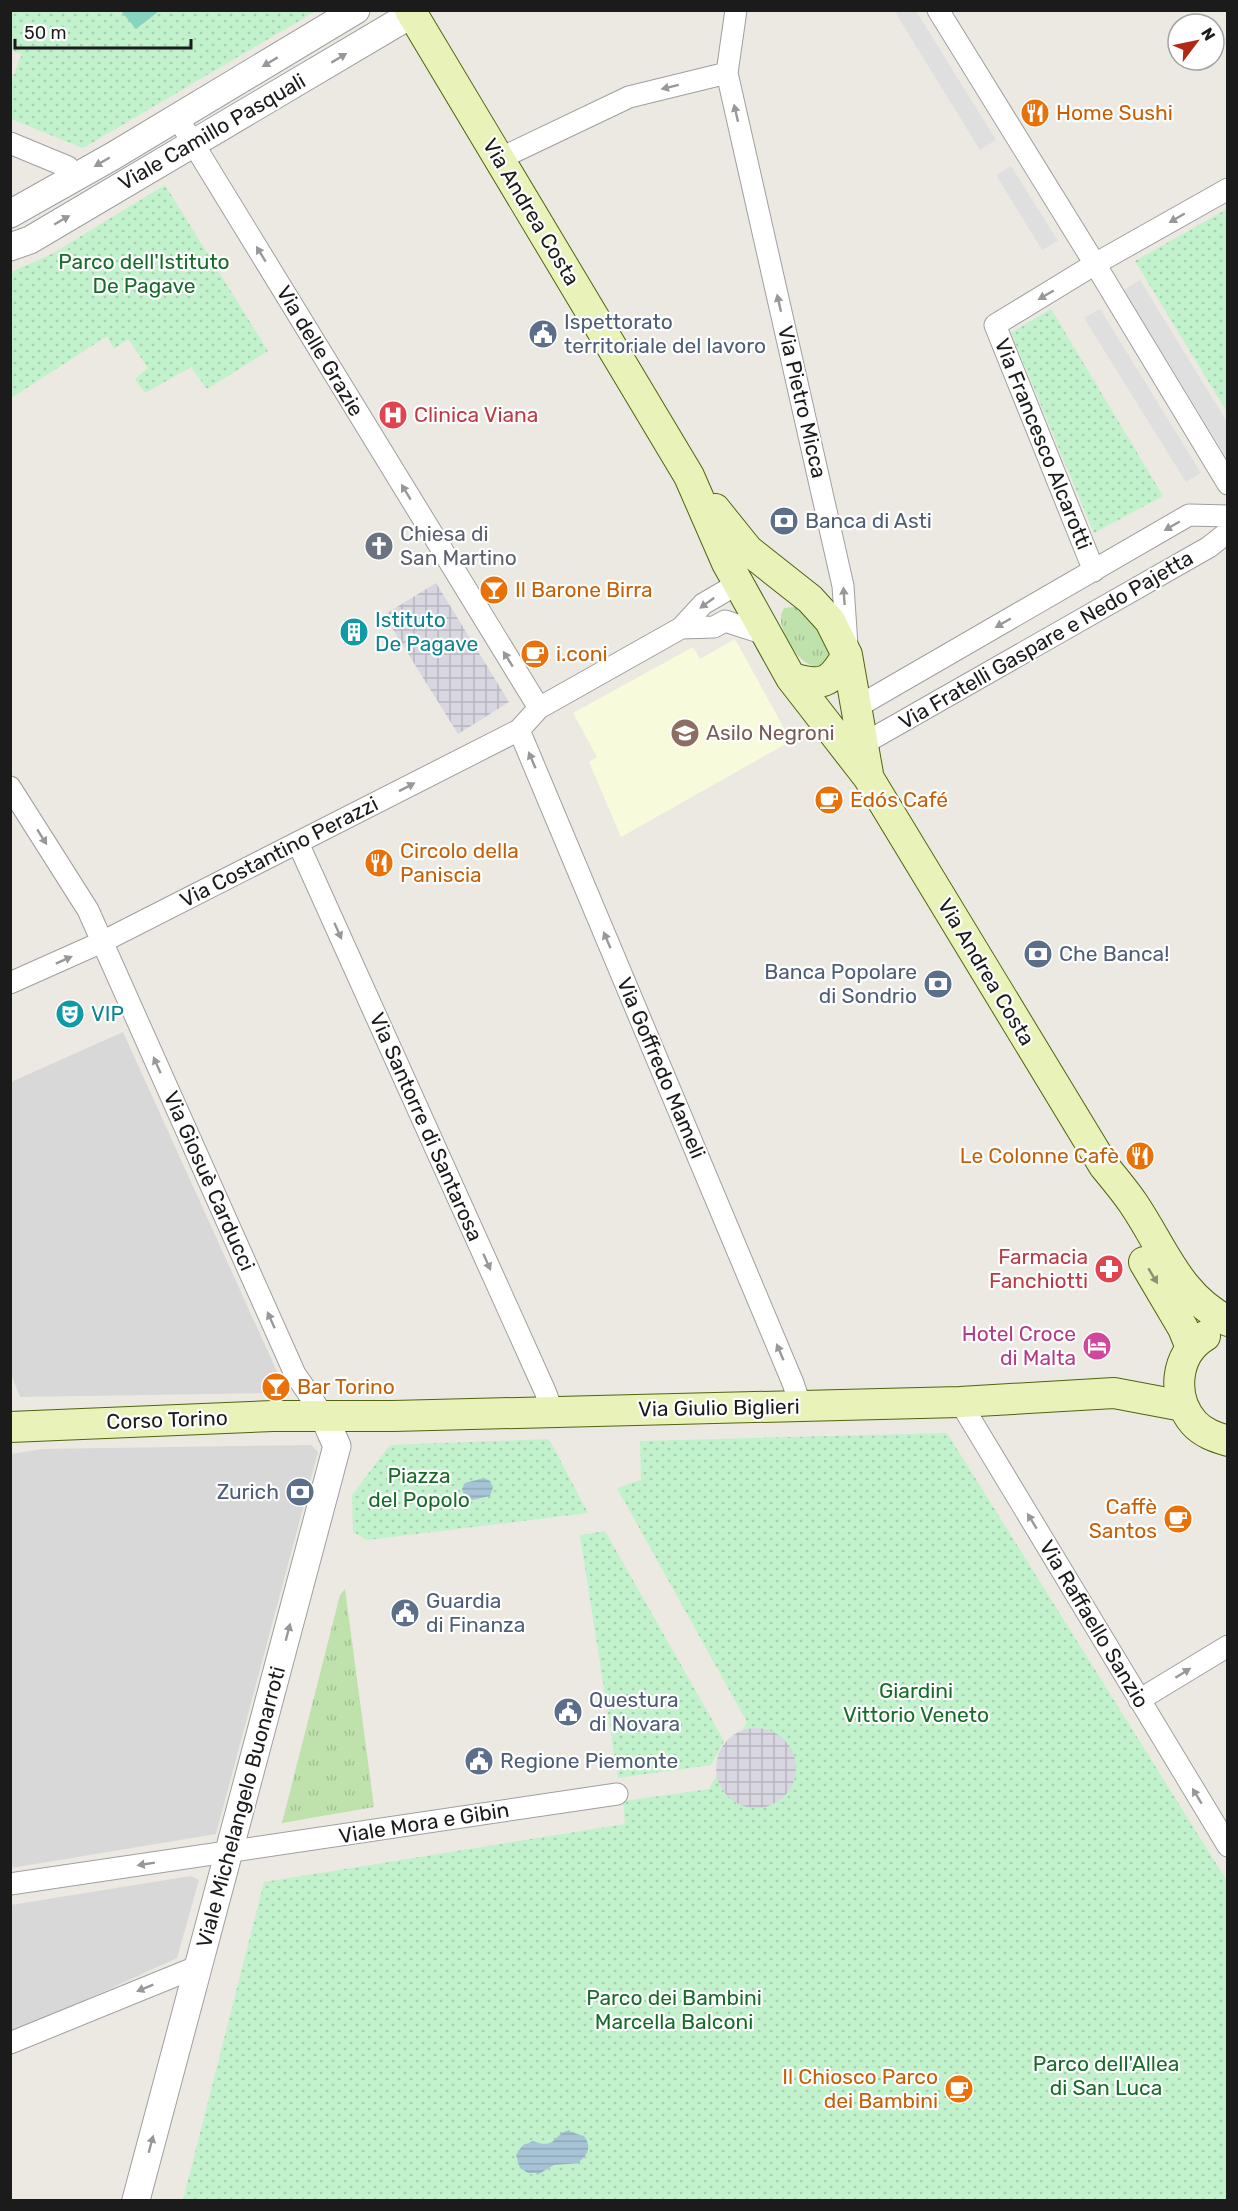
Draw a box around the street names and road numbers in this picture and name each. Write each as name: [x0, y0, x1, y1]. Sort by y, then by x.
street label: Viale Camillo Pasquali: [114, 68, 310, 195]
street label: Via Andrea Costa: [478, 134, 585, 290]
street label: Via delle Grazie: [272, 281, 369, 421]
street label: Via Pietro Micca: [773, 323, 832, 480]
street label: Via Francesco Alcarotti: [990, 335, 1097, 553]
street label: Via Fratelli Gaspare e Nedo Pajetta: [894, 545, 1197, 734]
street label: Via Costantino Perazzi: [176, 791, 382, 912]
street label: Via Andrea Costa: [933, 894, 1040, 1050]
street label: Via Goffredo Mameli: [612, 973, 711, 1162]
street label: Via Santorre di Santarosa: [365, 1009, 488, 1245]
street label: Via Giosuè Carducci: [159, 1087, 260, 1274]
street label: Via Giulio Biglieri: [638, 1394, 800, 1421]
street label: Corso Torino: [106, 1405, 228, 1434]
street label: Via Raffaello Sanzio: [1035, 1535, 1154, 1712]
street label: Viale Michelangelo Buonarroti: [191, 1663, 290, 1950]
street label: Viale Mora e Gibin: [337, 1797, 511, 1848]

